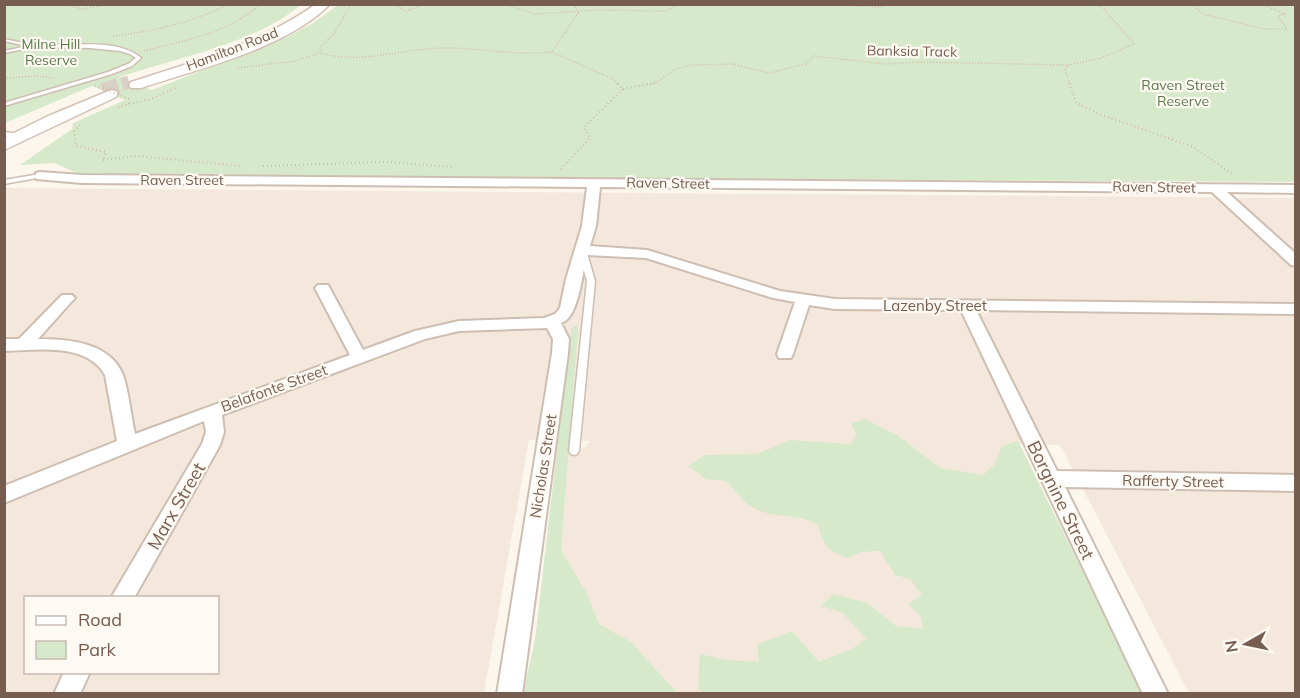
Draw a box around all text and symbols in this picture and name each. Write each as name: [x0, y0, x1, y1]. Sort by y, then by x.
street label: Hamilton Road: [183, 23, 281, 75]
park label: Milne Hill Reserve: [22, 35, 80, 69]
street label: Banksia Track: [867, 41, 958, 61]
park label: Raven Street Reserve: [1141, 76, 1225, 110]
street label: Raven Street: [140, 171, 224, 189]
street label: Raven Street: [626, 173, 710, 193]
street label: Raven Street: [1112, 177, 1196, 197]
street label: Lazenby Street: [883, 296, 987, 315]
street label: Belafonte Street: [218, 360, 330, 416]
street label: Nicholas Street: [525, 413, 561, 519]
street label: Borgnine Street: [1022, 437, 1100, 563]
street label: Marx Street: [142, 458, 210, 554]
street label: Rafferty Street: [1122, 471, 1224, 491]
legend: [24, 596, 219, 674]
text: Road: [78, 608, 122, 631]
north arrow: [1216, 614, 1276, 674]
text: Park: [78, 638, 117, 661]
text: N: [1220, 639, 1242, 654]

